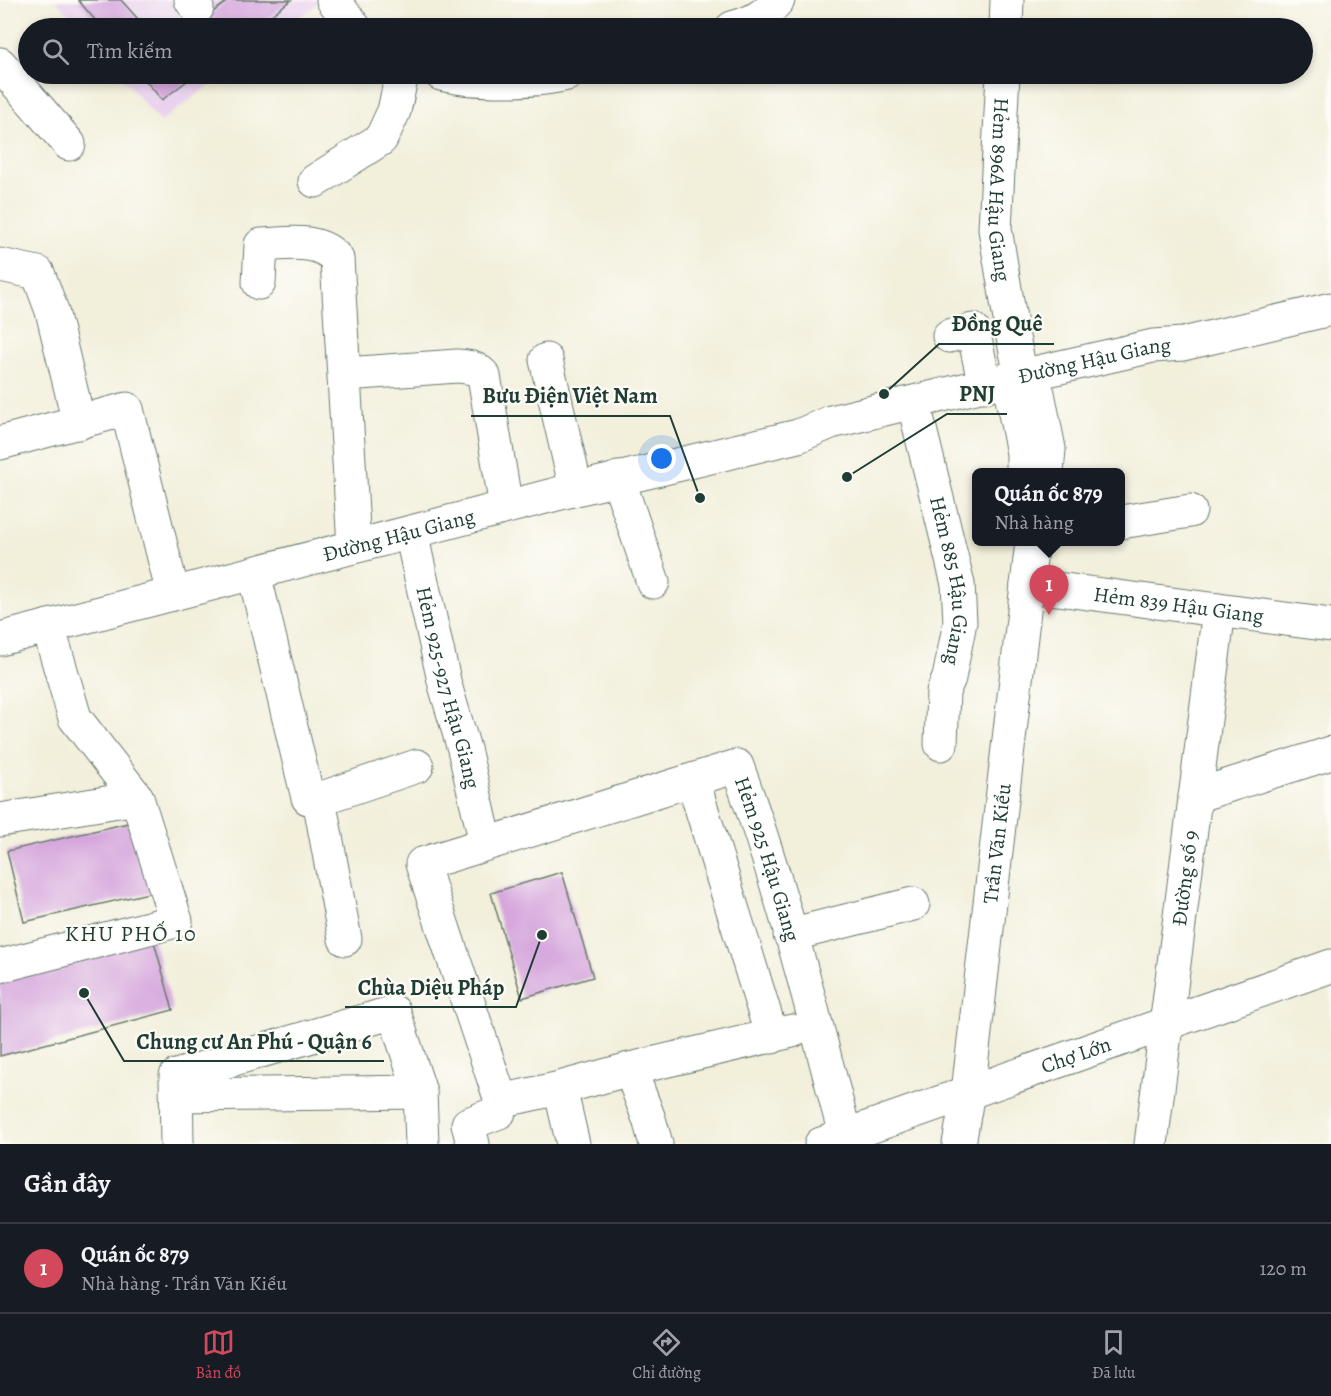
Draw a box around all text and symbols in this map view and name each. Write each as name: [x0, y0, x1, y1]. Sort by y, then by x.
search box: [18, 18, 1313, 84]
icon: search: [39, 35, 72, 68]
text: Tìm kiếm: [87, 36, 173, 66]
street label: Hẻm 896A Hậu Giang: [981, 97, 1018, 284]
callout: Đồng Quê: [939, 304, 1054, 344]
text: Đồng Quê: [951, 309, 1043, 339]
street label: Đường Hậu Giang: [1015, 331, 1172, 390]
callout: PNJ: [947, 374, 1007, 414]
callout: Bưu Điện Việt Nam: [471, 376, 670, 416]
text: PNJ: [959, 379, 995, 409]
text: Bưu Điện Việt Nam: [482, 381, 658, 411]
your location: [647, 444, 676, 473]
popup: [972, 468, 1125, 546]
text: Quán ốc 879: [994, 479, 1103, 509]
street label: Hẻm 885 Hậu Giang: [923, 493, 974, 668]
street label: Đường Hậu Giang: [320, 502, 478, 568]
text: Nhà hàng: [994, 509, 1074, 536]
pin: 1: [1030, 566, 1068, 615]
street label: Hẻm 839 Hậu Giang: [1092, 580, 1266, 630]
street label: Hẻm 925-927 Hậu Giang: [409, 584, 487, 792]
street label: Hẻm 925 Hậu Giang: [728, 773, 807, 945]
street label: Trần Văn Kiểu: [976, 781, 1018, 905]
street label: Đường số 9: [1165, 829, 1205, 928]
district label: KHU PHỐ 10: [65, 919, 197, 949]
callout: Chùa Diệu Pháp: [345, 967, 516, 1007]
text: Chùa Diệu Pháp: [358, 973, 504, 1003]
callout: Chung cư An Phú - Quận 6: [124, 1021, 384, 1061]
text: Chung cư An Phú - Quận 6: [136, 1027, 372, 1057]
street label: Chợ Lớn: [1037, 1030, 1115, 1080]
text: Gần đây: [24, 1166, 110, 1201]
text: Quán ốc 879: [81, 1240, 189, 1270]
text: 1: [40, 1255, 47, 1282]
text: 120 m: [1259, 1255, 1307, 1282]
text: Nhà hàng · Trần Văn Kiểu: [81, 1270, 287, 1297]
tab: Bản đồ: [196, 1326, 241, 1384]
tab: Chỉ đường: [632, 1326, 701, 1384]
tab: Đã lưu: [1092, 1326, 1135, 1384]

